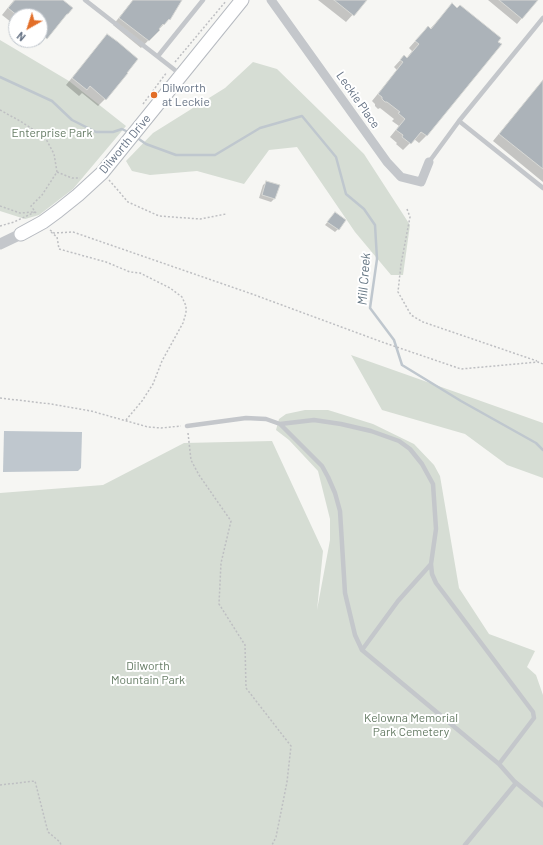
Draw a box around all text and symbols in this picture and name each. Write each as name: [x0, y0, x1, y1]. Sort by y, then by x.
north arrow: [8, 8, 48, 48]
text: N: [14, 30, 28, 44]
street label: Leckie Place: [333, 69, 383, 131]
place label: Dilworth at Leckie: [162, 81, 210, 109]
marker: Dilworth at Leckie: [149, 90, 159, 100]
street label: Dilworth Drive: [96, 112, 154, 176]
park label: Enterprise Park: [12, 126, 92, 140]
water label: Mill Creek: [354, 252, 374, 306]
park label: Dilworth Mountain Park: [111, 659, 185, 687]
park label: Kelowna Memorial Park Cemetery: [364, 711, 458, 739]

